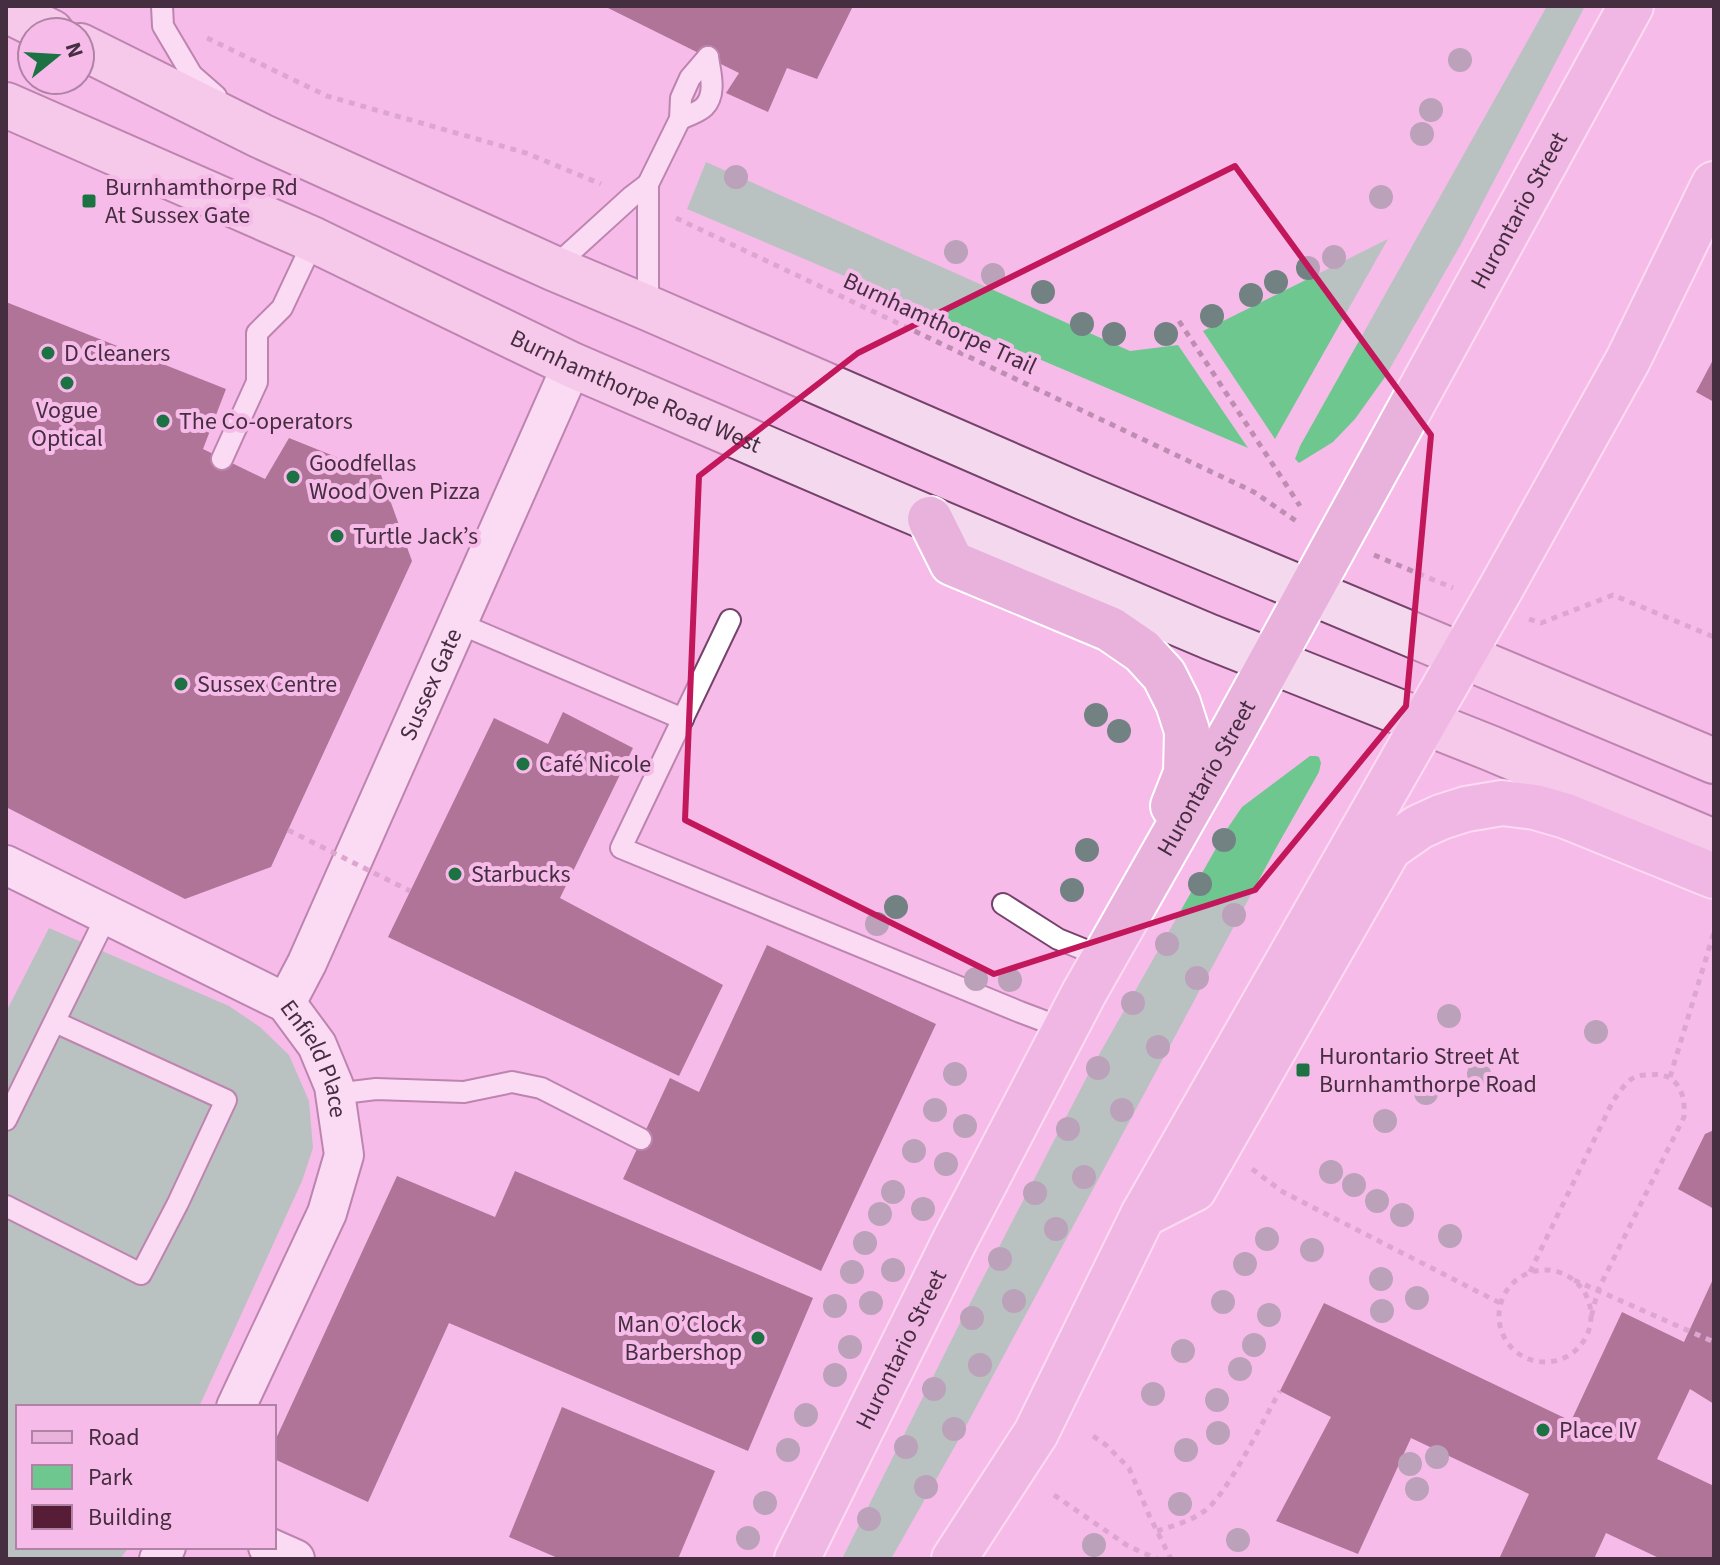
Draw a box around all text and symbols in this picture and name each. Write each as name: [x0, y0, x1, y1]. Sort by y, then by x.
north arrow: [16, 16, 96, 96]
text: N: [57, 38, 92, 62]
street label: Hurontario Street: [1462, 125, 1577, 296]
place label: Burnhamthorpe Rd At Sussex Gate: [105, 170, 298, 233]
marker: Burnhamthorpe Rd At Sussex Gate: [80, 192, 98, 210]
street label: Burnhamthorpe Trail: [837, 263, 1042, 384]
street label: Burnhamthorpe Road West: [504, 321, 767, 462]
place label: D Cleaners: [64, 336, 170, 371]
marker: D Cleaners: [39, 344, 57, 362]
marker: Vogue Optical: [58, 374, 76, 392]
place label: Vogue Optical: [31, 393, 103, 456]
place label: The Co-operators: [179, 404, 353, 439]
marker: The Co-operators: [154, 412, 172, 430]
place label: Goodfellas Wood Oven Pizza: [309, 446, 480, 509]
marker: Goodfellas Wood Oven Pizza: [284, 468, 302, 486]
place label: Turtle Jack’s: [353, 519, 478, 554]
marker: Turtle Jack’s: [328, 527, 346, 545]
street label: Sussex Gate: [391, 623, 471, 746]
place label: Sussex Centre: [197, 667, 337, 702]
marker: Sussex Centre: [172, 675, 190, 693]
street label: Hurontario Street: [1148, 693, 1265, 863]
place label: Café Nicole: [539, 747, 651, 782]
marker: Café Nicole: [514, 755, 532, 773]
place label: Starbucks: [471, 857, 570, 892]
marker: Starbucks: [446, 865, 464, 883]
street label: Enfield Place: [271, 992, 355, 1120]
place label: Hurontario Street At Burnhamthorpe Road: [1319, 1039, 1537, 1102]
marker: Hurontario Street At Burnhamthorpe Road: [1294, 1061, 1312, 1079]
street label: Hurontario Street: [847, 1263, 956, 1436]
place label: Man O’Clock Barbershop: [617, 1307, 742, 1370]
marker: Man O’Clock Barbershop: [749, 1329, 767, 1347]
legend: [16, 1405, 276, 1549]
place label: Place IV: [1559, 1413, 1637, 1448]
text: Road: [88, 1420, 140, 1455]
marker: Place IV: [1534, 1421, 1552, 1439]
text: Park: [88, 1460, 133, 1495]
text: Building: [88, 1500, 172, 1535]

